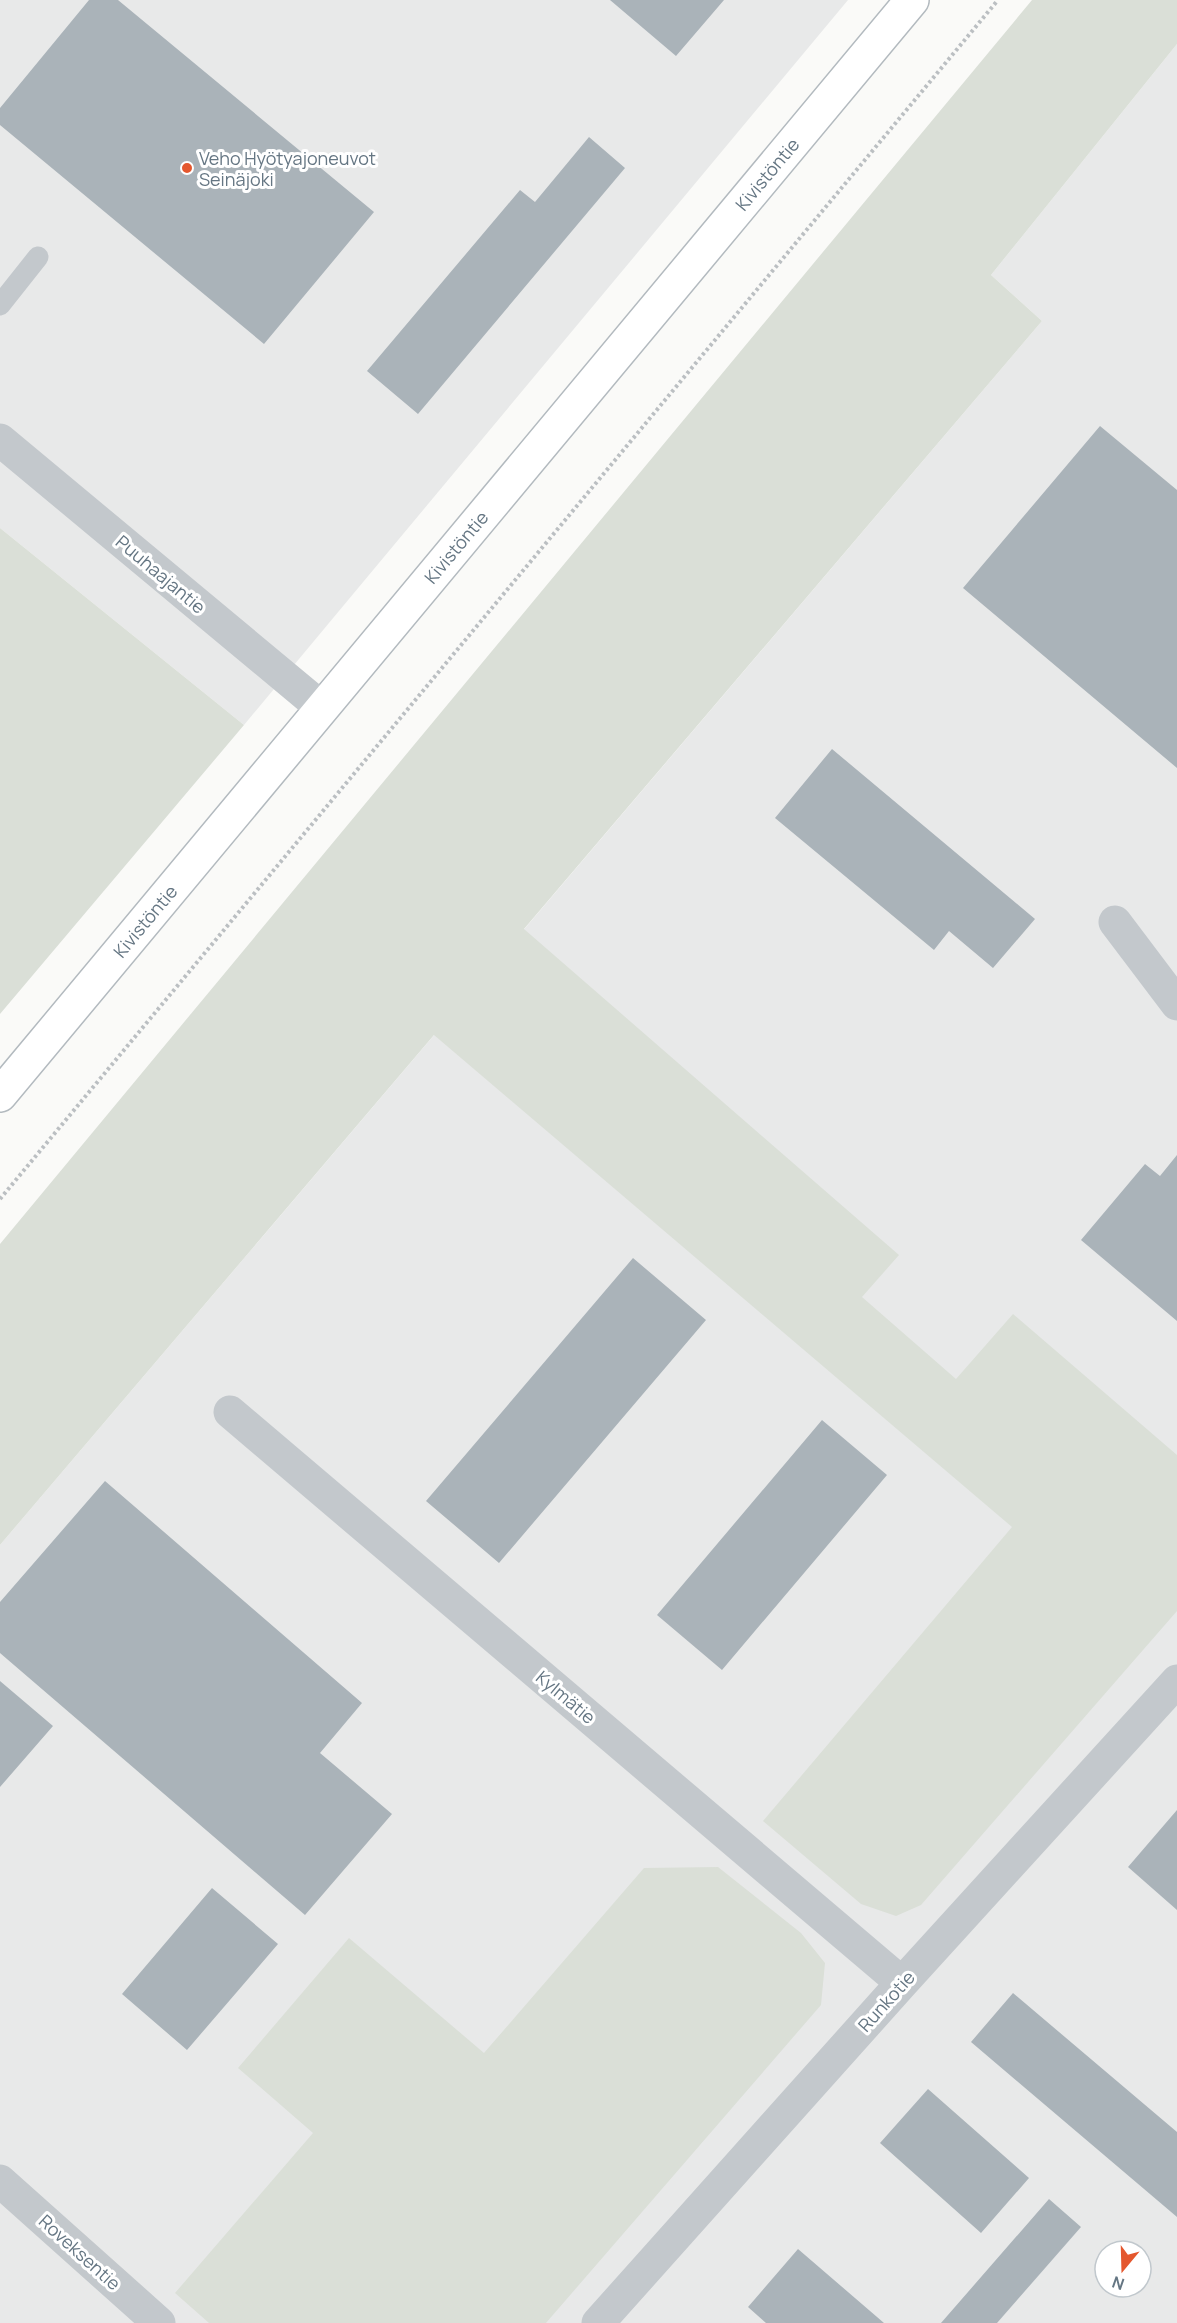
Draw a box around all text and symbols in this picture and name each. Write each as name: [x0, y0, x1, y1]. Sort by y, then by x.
street label: Kivistöntie: [730, 133, 804, 215]
place label: Veho Hyötyajoneuvot Seinäjoki: [199, 146, 376, 191]
marker: Veho Hyötyajoneuvot Seinäjoki: [180, 161, 194, 175]
street label: Kivistöntie: [419, 506, 493, 588]
street label: Puuhaajantie: [111, 529, 211, 619]
street label: Kivistöntie: [108, 880, 182, 962]
street label: Kylmätie: [531, 1665, 601, 1729]
street label: Runkotie: [852, 1965, 920, 2037]
street label: Roveksentie: [34, 2209, 126, 2295]
north arrow: [1093, 2239, 1153, 2299]
text: N: [1109, 2271, 1127, 2295]

